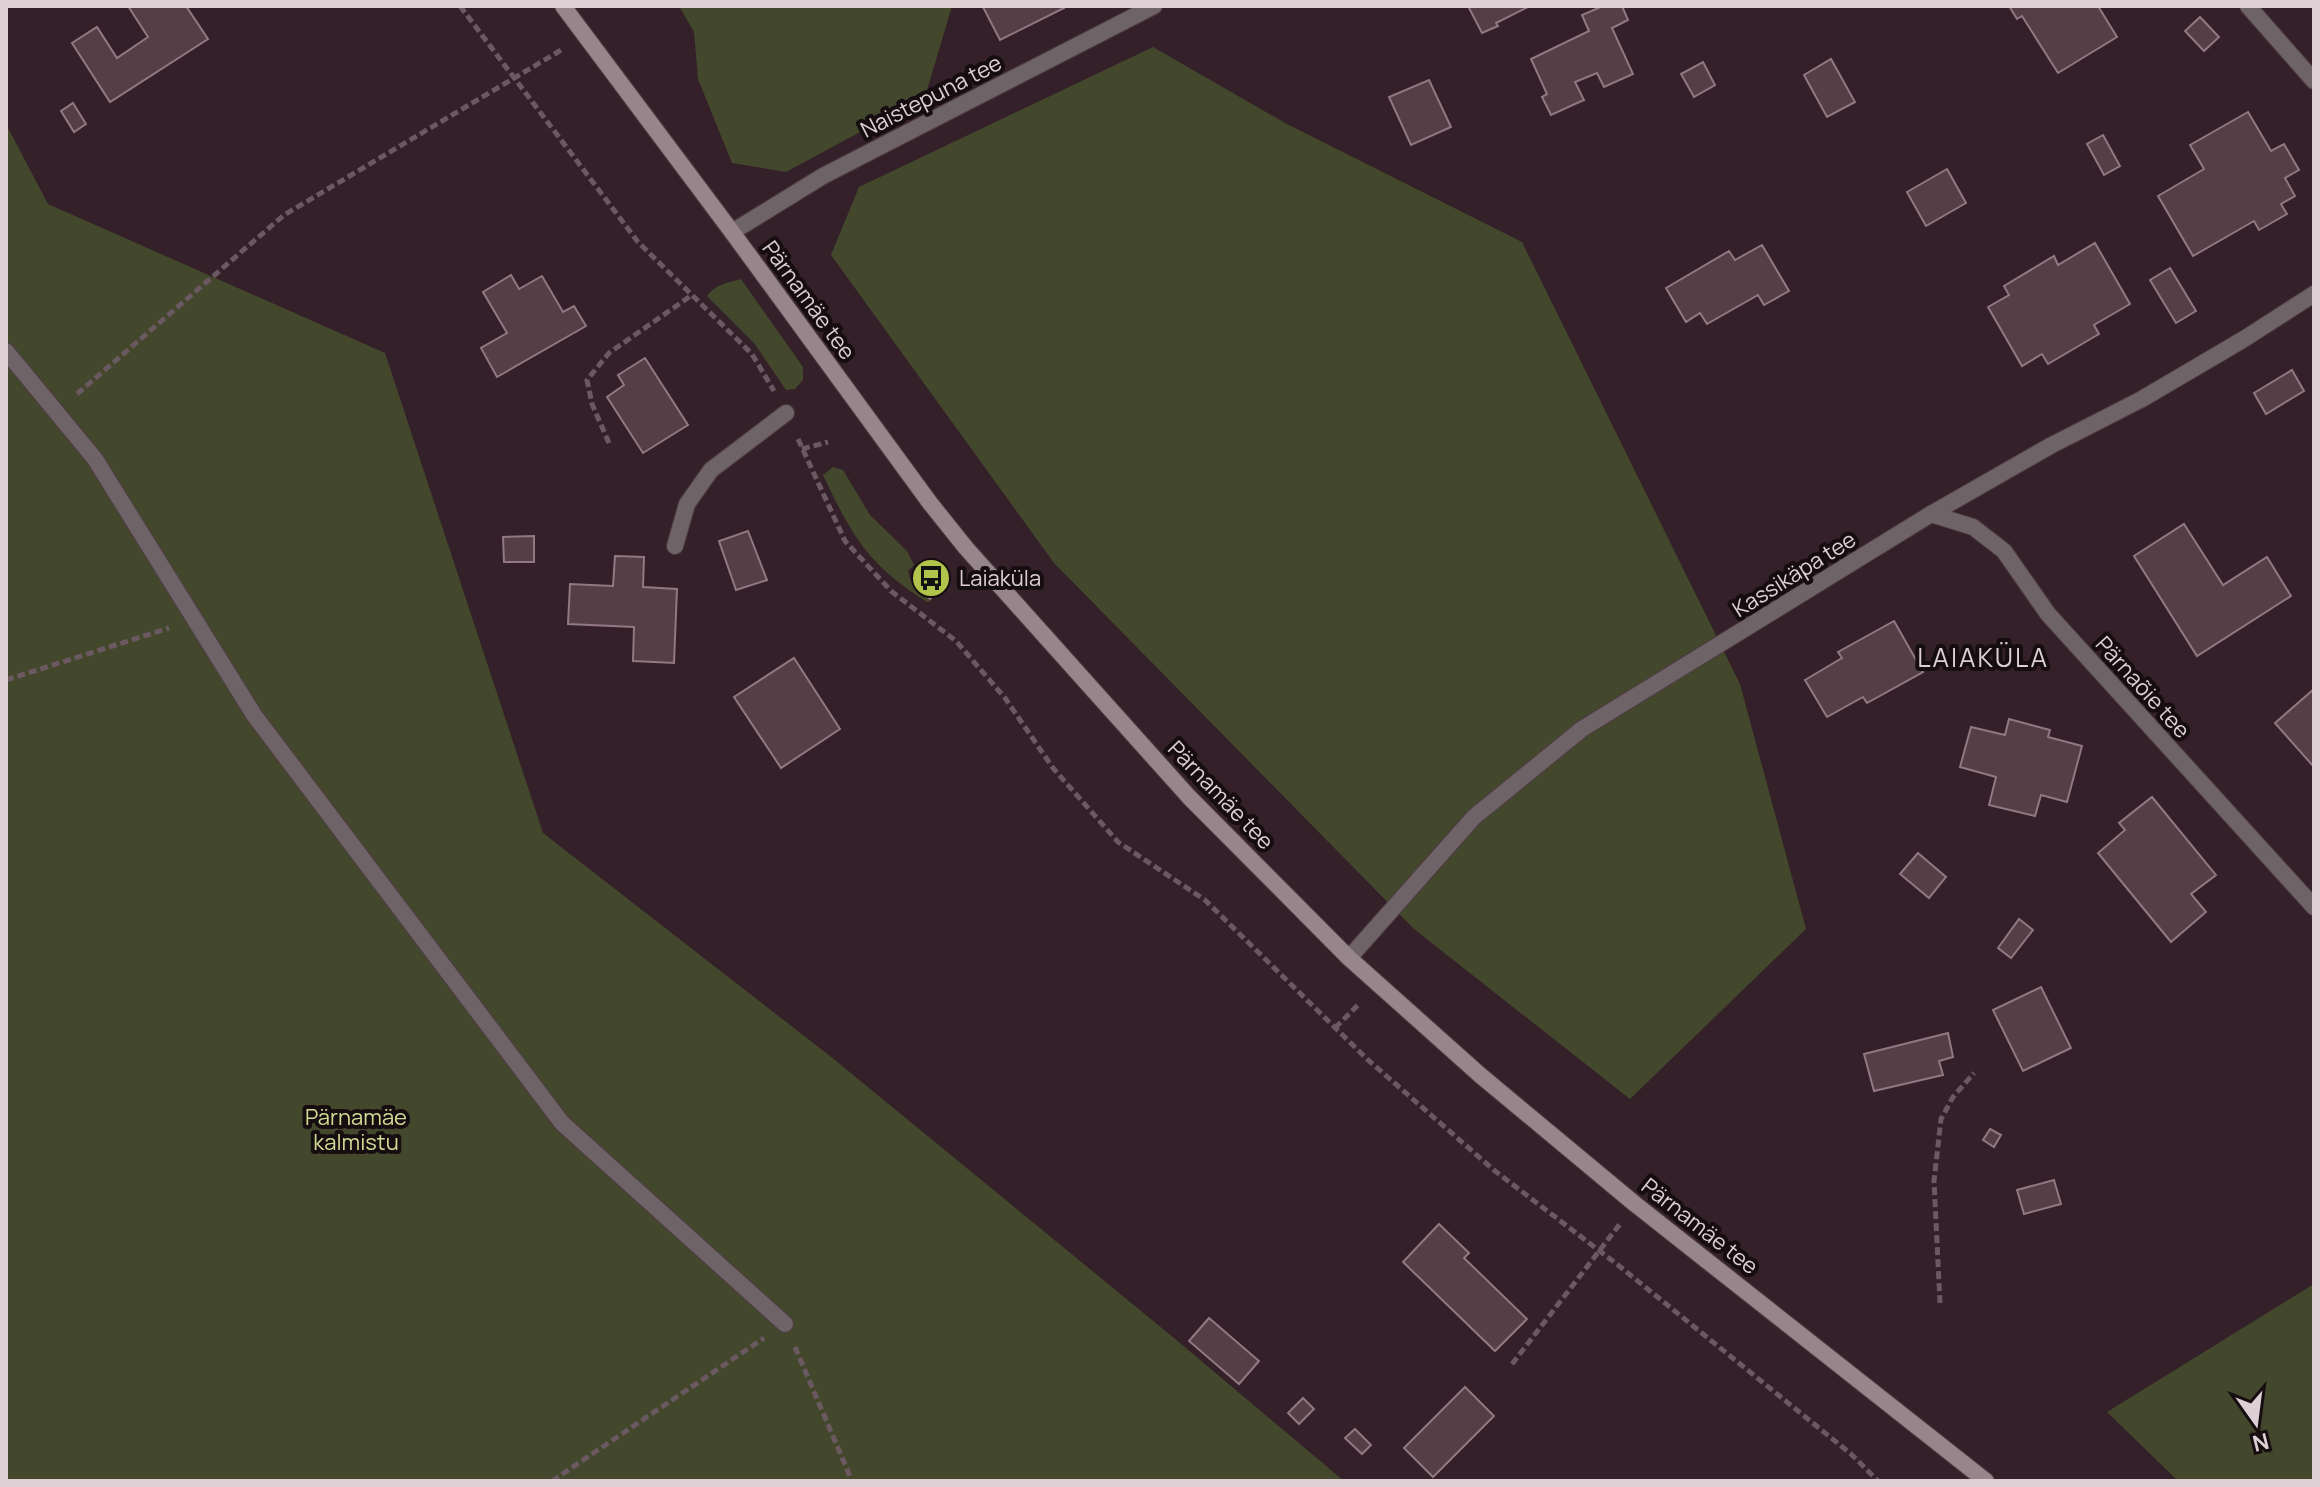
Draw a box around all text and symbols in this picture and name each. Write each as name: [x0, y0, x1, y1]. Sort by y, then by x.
street label: Naistepuna tee: [855, 47, 1007, 144]
street label: Pärnamäe tee: [756, 234, 862, 366]
street label: Kassikäpa tee: [1727, 524, 1862, 624]
bus stop icon: Laiaküla: [910, 557, 952, 599]
place label: Laiaküla: [959, 563, 1041, 593]
street label: Pärnaõie tee: [2089, 630, 2197, 745]
district label: LAIAKÜLA: [1917, 639, 2049, 675]
street label: Pärnamäe tee: [1161, 734, 1281, 856]
park label: Pärnamäe kalmistu: [305, 1102, 407, 1157]
street label: Pärnamäe tee: [1635, 1171, 1765, 1281]
north arrow: [2216, 1383, 2296, 1463]
text: N: [2250, 1426, 2272, 1459]

